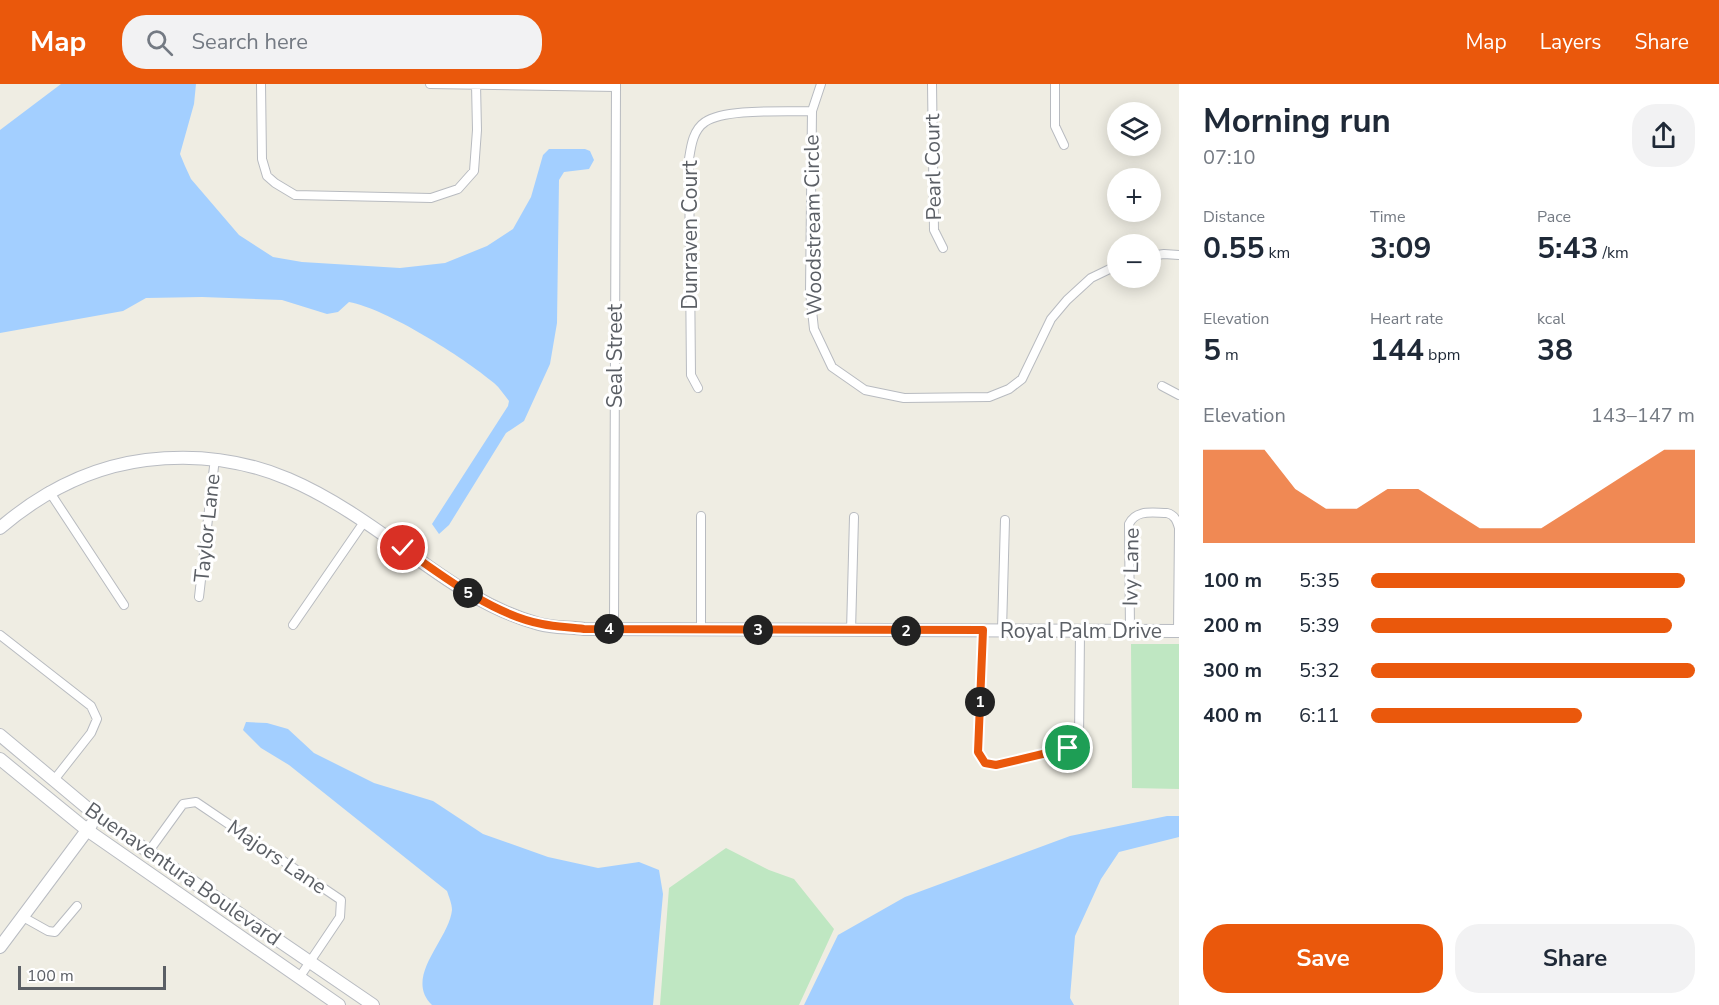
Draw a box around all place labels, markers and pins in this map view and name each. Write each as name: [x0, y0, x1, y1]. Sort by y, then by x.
pin: [377, 522, 428, 573]
pin: 5: [453, 578, 483, 608]
pin: 4: [594, 614, 624, 644]
pin: 3: [743, 615, 773, 645]
pin: 2: [891, 616, 921, 646]
pin: 1: [965, 687, 995, 717]
pin: [1042, 722, 1093, 773]

